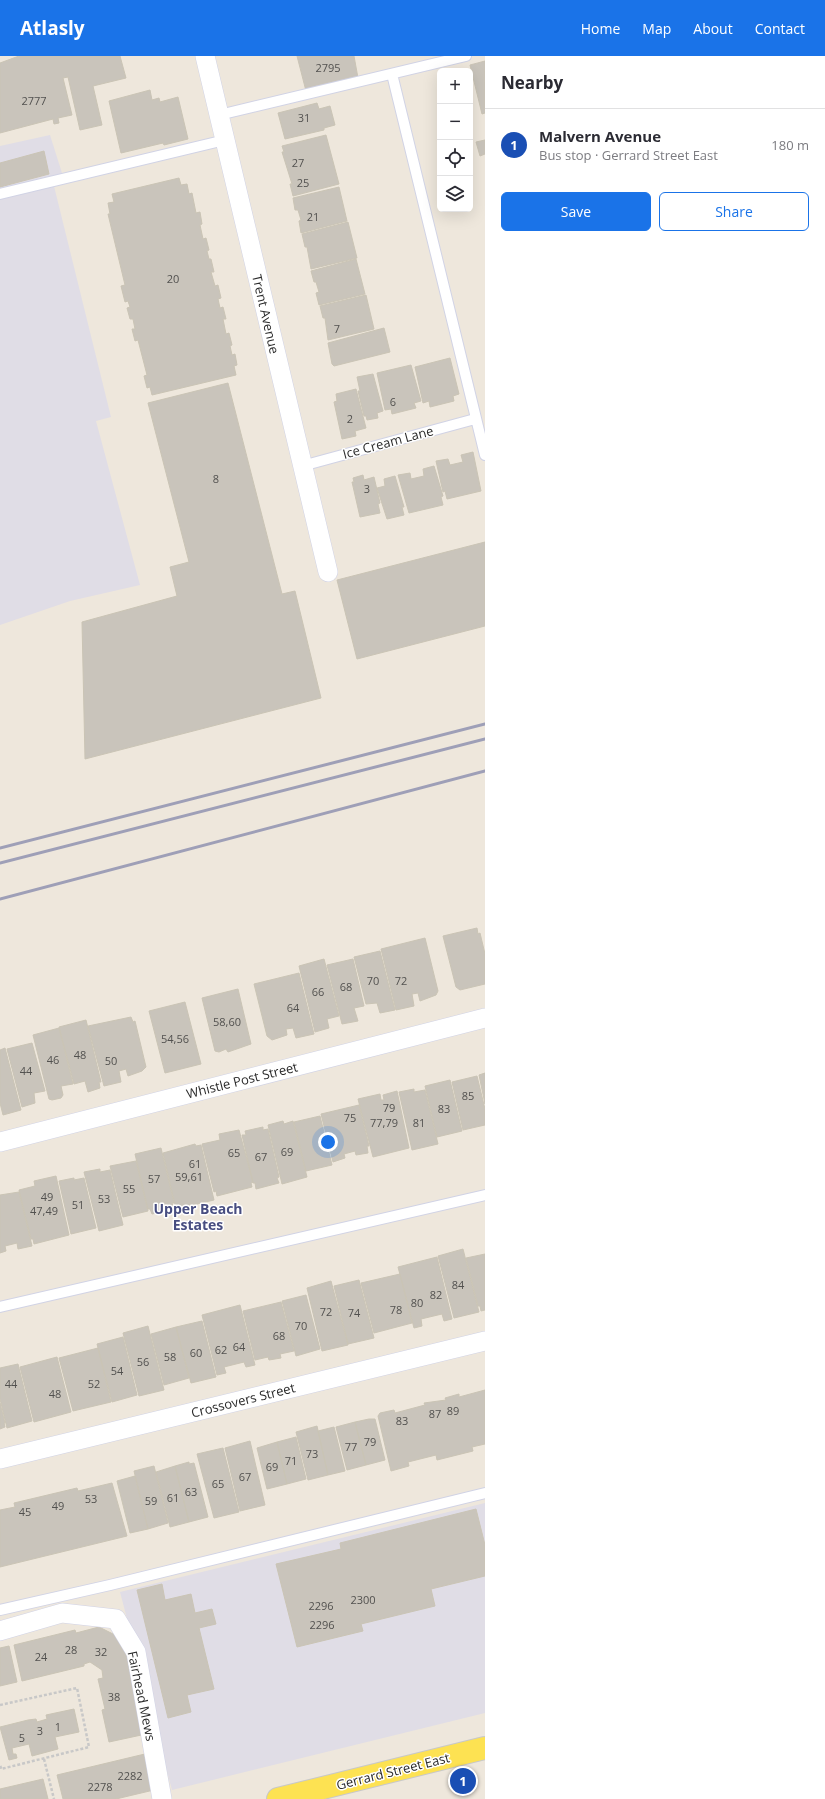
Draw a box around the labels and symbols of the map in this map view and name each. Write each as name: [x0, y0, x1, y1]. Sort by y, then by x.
house number: 2795: [315, 60, 341, 75]
house number: 2777: [21, 93, 47, 108]
house number: 31: [298, 110, 310, 125]
house number: 27: [292, 155, 304, 170]
house number: 25: [297, 175, 309, 190]
house number: 21: [307, 209, 319, 224]
house number: 20: [167, 271, 179, 286]
street label: Trent Avenue: [248, 273, 284, 355]
house number: 7: [334, 321, 340, 336]
house number: 6: [390, 394, 396, 409]
house number: 2: [347, 411, 353, 426]
street label: Ice Cream Lane: [341, 421, 435, 463]
house number: 8: [213, 471, 219, 486]
house number: 3: [364, 481, 370, 496]
house number: 70: [367, 973, 379, 988]
house number: 72: [395, 973, 407, 988]
house number: 68: [340, 979, 352, 994]
house number: 66: [312, 984, 324, 999]
house number: 64: [287, 1000, 300, 1015]
house number: 58,60: [213, 1014, 241, 1029]
house number: 54,56: [161, 1031, 189, 1046]
house number: 48: [74, 1047, 86, 1062]
house number: 46: [47, 1052, 59, 1067]
house number: 50: [105, 1053, 117, 1068]
street label: Whistle Post Street: [184, 1057, 300, 1103]
house number: 44: [20, 1063, 33, 1078]
house number: 85: [462, 1088, 474, 1103]
house number: 79: [383, 1100, 395, 1115]
house number: 83: [438, 1101, 450, 1116]
house number: 75: [344, 1110, 356, 1125]
house number: 77,79: [370, 1115, 398, 1130]
house number: 81: [413, 1115, 425, 1130]
your location: [318, 1132, 338, 1152]
house number: 69: [281, 1144, 293, 1159]
house number: 65: [228, 1145, 240, 1160]
house number: 67: [255, 1149, 267, 1164]
house number: 61: [189, 1156, 201, 1171]
house number: 59,61: [175, 1169, 203, 1184]
house number: 57: [148, 1171, 160, 1186]
house number: 55: [123, 1181, 135, 1196]
house number: 49: [41, 1189, 53, 1204]
house number: 53: [98, 1191, 110, 1206]
house number: 51: [72, 1197, 84, 1212]
district label: Upper Beach Estates: [153, 1199, 243, 1234]
house number: 47,49: [30, 1203, 58, 1218]
house number: 84: [452, 1277, 465, 1292]
house number: 82: [430, 1287, 442, 1302]
house number: 80: [411, 1295, 423, 1310]
house number: 78: [390, 1302, 402, 1317]
house number: 72: [320, 1304, 332, 1319]
house number: 74: [348, 1305, 361, 1320]
house number: 70: [295, 1318, 307, 1333]
house number: 68: [273, 1328, 285, 1343]
house number: 64: [233, 1339, 246, 1354]
house number: 62: [215, 1342, 227, 1357]
house number: 60: [190, 1345, 202, 1360]
house number: 58: [164, 1349, 176, 1364]
house number: 56: [137, 1354, 149, 1369]
house number: 54: [111, 1363, 124, 1378]
house number: 44: [5, 1376, 18, 1391]
house number: 52: [88, 1376, 100, 1391]
street label: Crossovers Street: [189, 1378, 297, 1422]
house number: 48: [49, 1386, 61, 1401]
house number: 89: [447, 1403, 459, 1418]
house number: 87: [429, 1406, 441, 1421]
house number: 83: [396, 1413, 408, 1428]
house number: 79: [364, 1434, 376, 1449]
house number: 77: [345, 1439, 357, 1454]
house number: 73: [306, 1446, 318, 1461]
house number: 71: [285, 1453, 297, 1468]
house number: 69: [266, 1459, 278, 1474]
house number: 67: [239, 1469, 251, 1484]
house number: 65: [212, 1476, 224, 1491]
house number: 63: [185, 1484, 197, 1499]
house number: 61: [167, 1490, 179, 1505]
house number: 53: [85, 1491, 97, 1506]
house number: 59: [145, 1493, 157, 1508]
house number: 49: [52, 1498, 64, 1513]
house number: 45: [19, 1504, 31, 1519]
house number: 2300: [350, 1592, 376, 1607]
house number: 2296: [308, 1598, 334, 1613]
house number: 2296: [309, 1617, 335, 1632]
house number: 28: [65, 1642, 77, 1657]
house number: 32: [95, 1644, 107, 1659]
house number: 24: [35, 1649, 48, 1664]
street label: Fairhead Mews: [124, 1649, 160, 1743]
house number: 38: [108, 1689, 120, 1704]
house number: 1: [55, 1719, 61, 1734]
house number: 3: [37, 1723, 43, 1738]
house number: 5: [19, 1730, 25, 1745]
street label: Gerrard Street East: [334, 1748, 452, 1794]
pin: 1: [450, 1766, 476, 1796]
house number: 2282: [117, 1768, 143, 1783]
house number: 2278: [87, 1779, 113, 1794]

